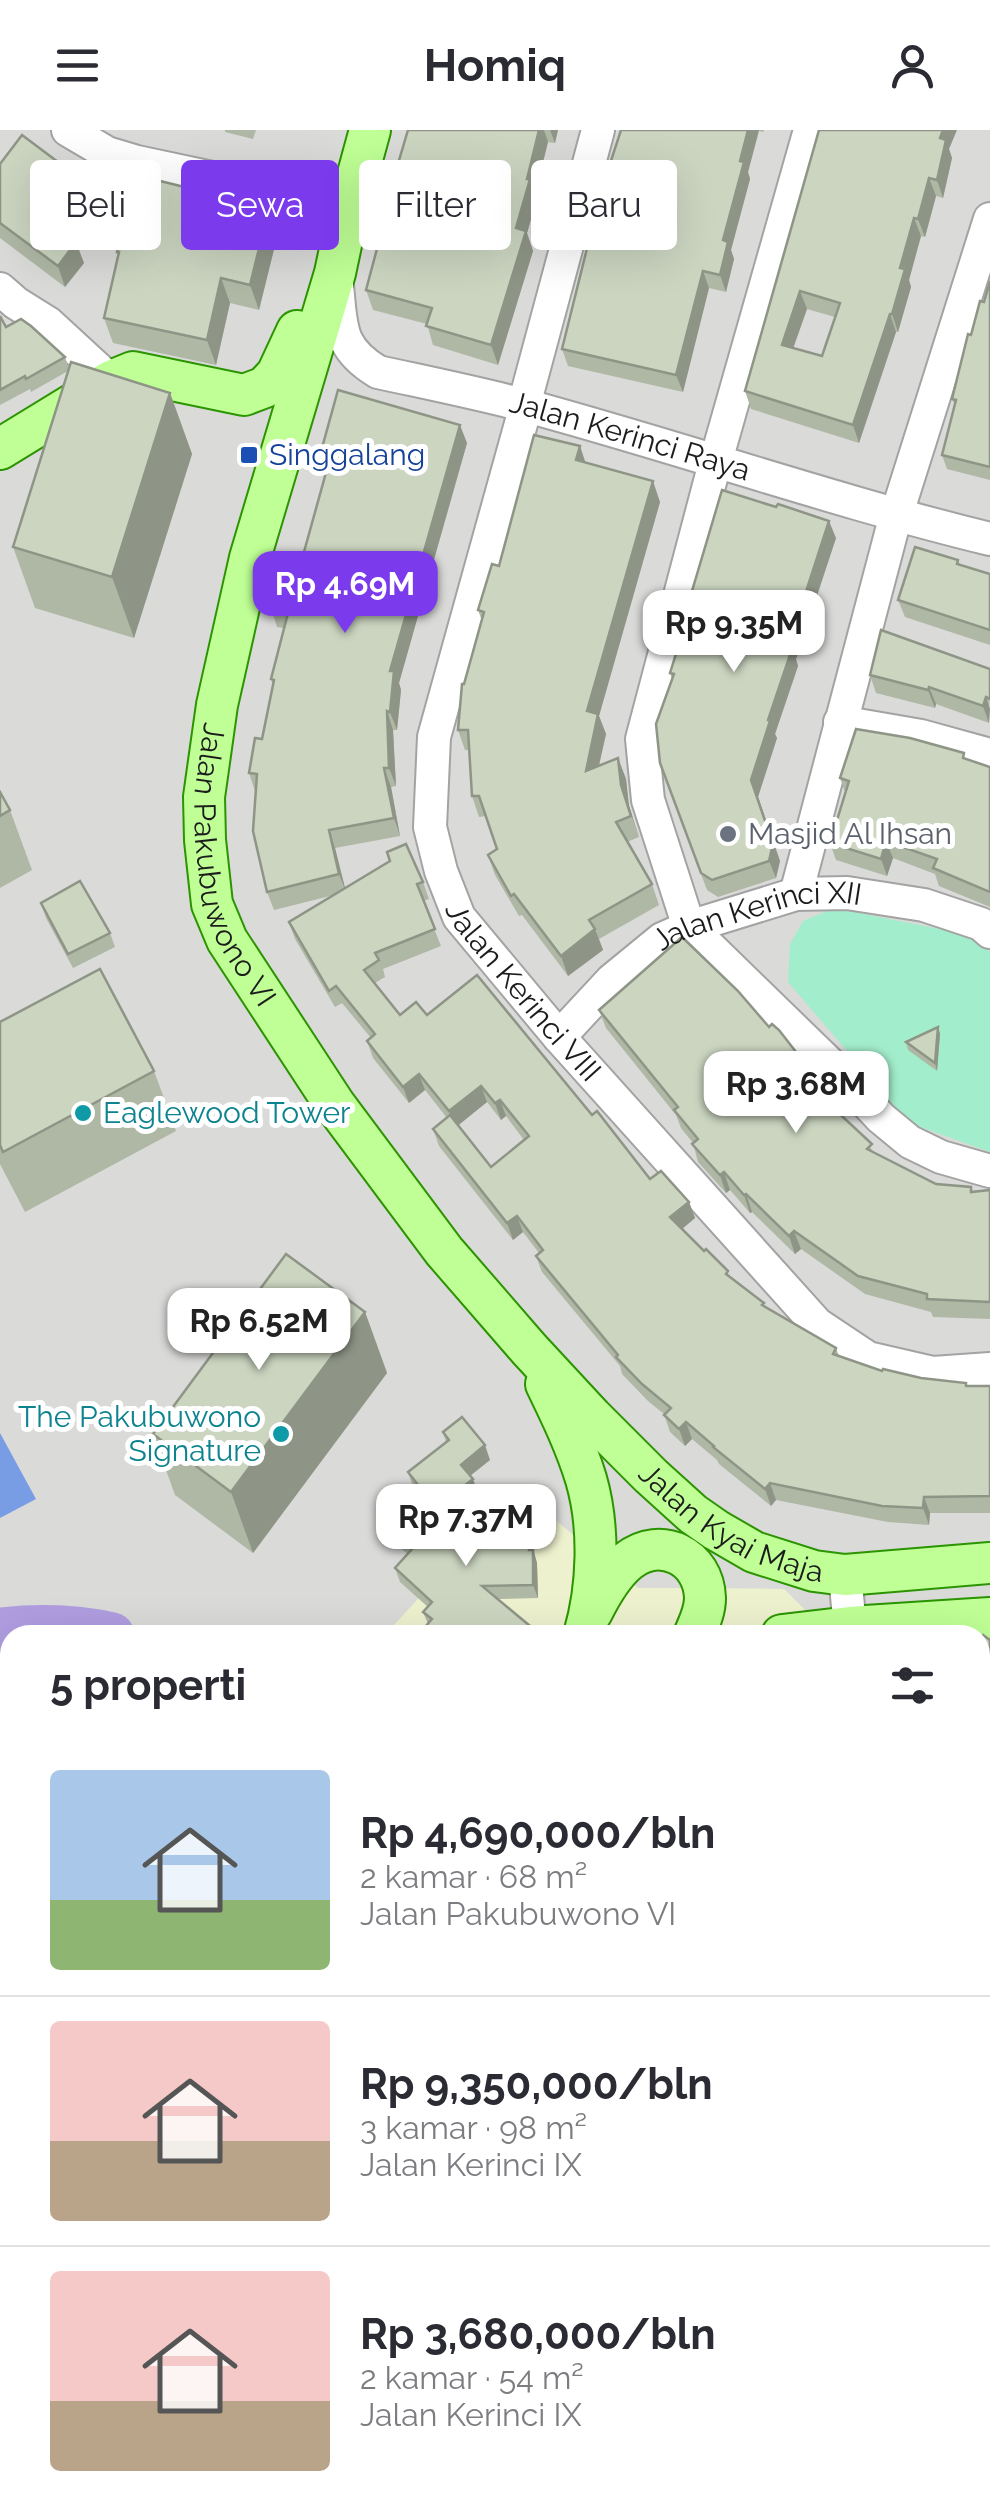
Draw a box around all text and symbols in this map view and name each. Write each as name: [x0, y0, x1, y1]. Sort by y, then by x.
icon: menu: [50, 38, 105, 93]
icon: person: [885, 38, 940, 93]
text: Homiq: [424, 39, 566, 92]
chip: Beli: [30, 160, 161, 250]
chip: Sewa: [181, 160, 339, 250]
chip: Filter: [359, 160, 511, 250]
chip: Baru: [531, 160, 677, 250]
street label: Jalan Kerinci Raya: [506, 384, 755, 488]
place label: Singgalang: [269, 437, 425, 472]
marker: Singgalang: [238, 444, 260, 466]
pin: Rp 4.69M: [242, 551, 448, 636]
text: Rp 4.69M: [275, 565, 415, 602]
pin: Rp 9.35M: [631, 590, 837, 675]
text: Rp 9.35M: [665, 604, 803, 641]
street label: Jalan Pakubuwono VI: [187, 721, 284, 1013]
place label: Masjid Al Ihsan: [748, 816, 952, 851]
marker: Masjid Al Ihsan: [717, 823, 739, 845]
street label: Jalan Kerinci XII: [644, 875, 864, 957]
street label: Jalan Kerinci VIII: [438, 898, 608, 1088]
pin: Rp 3.68M: [693, 1051, 899, 1136]
text: Rp 3.68M: [726, 1065, 866, 1102]
place label: Eaglewood Tower: [103, 1095, 351, 1130]
marker: Eaglewood Tower: [72, 1102, 94, 1124]
pin: Rp 6.52M: [156, 1288, 362, 1373]
text: Rp 6.52M: [189, 1302, 329, 1339]
place label: The Pakubuwono Signature: [18, 1399, 261, 1468]
marker: The Pakubuwono Signature: [270, 1423, 292, 1445]
street label: Jalan Kyai Maja: [632, 1456, 825, 1589]
pin: Rp 7.37M: [363, 1484, 569, 1569]
text: Rp 7.37M: [398, 1498, 534, 1535]
icon: filters: [885, 1658, 940, 1713]
text: 5 properti: [50, 1661, 246, 1710]
text: Rp 4,690,000/bln: [360, 1809, 715, 1858]
icon: home: [130, 1810, 250, 1930]
text: 2 kamar · 68 m²: [360, 1858, 587, 1895]
text: Jalan Pakubuwono VI: [360, 1895, 676, 1932]
text: Rp 9,350,000/bln: [360, 2060, 713, 2109]
icon: home: [130, 2061, 250, 2181]
text: 3 kamar · 98 m²: [360, 2109, 587, 2146]
text: Jalan Kerinci IX: [360, 2146, 582, 2183]
text: Rp 3,680,000/bln: [360, 2310, 716, 2359]
icon: home: [130, 2311, 250, 2431]
text: 2 kamar · 54 m²: [360, 2359, 584, 2396]
text: Jalan Kerinci IX: [360, 2396, 582, 2433]

